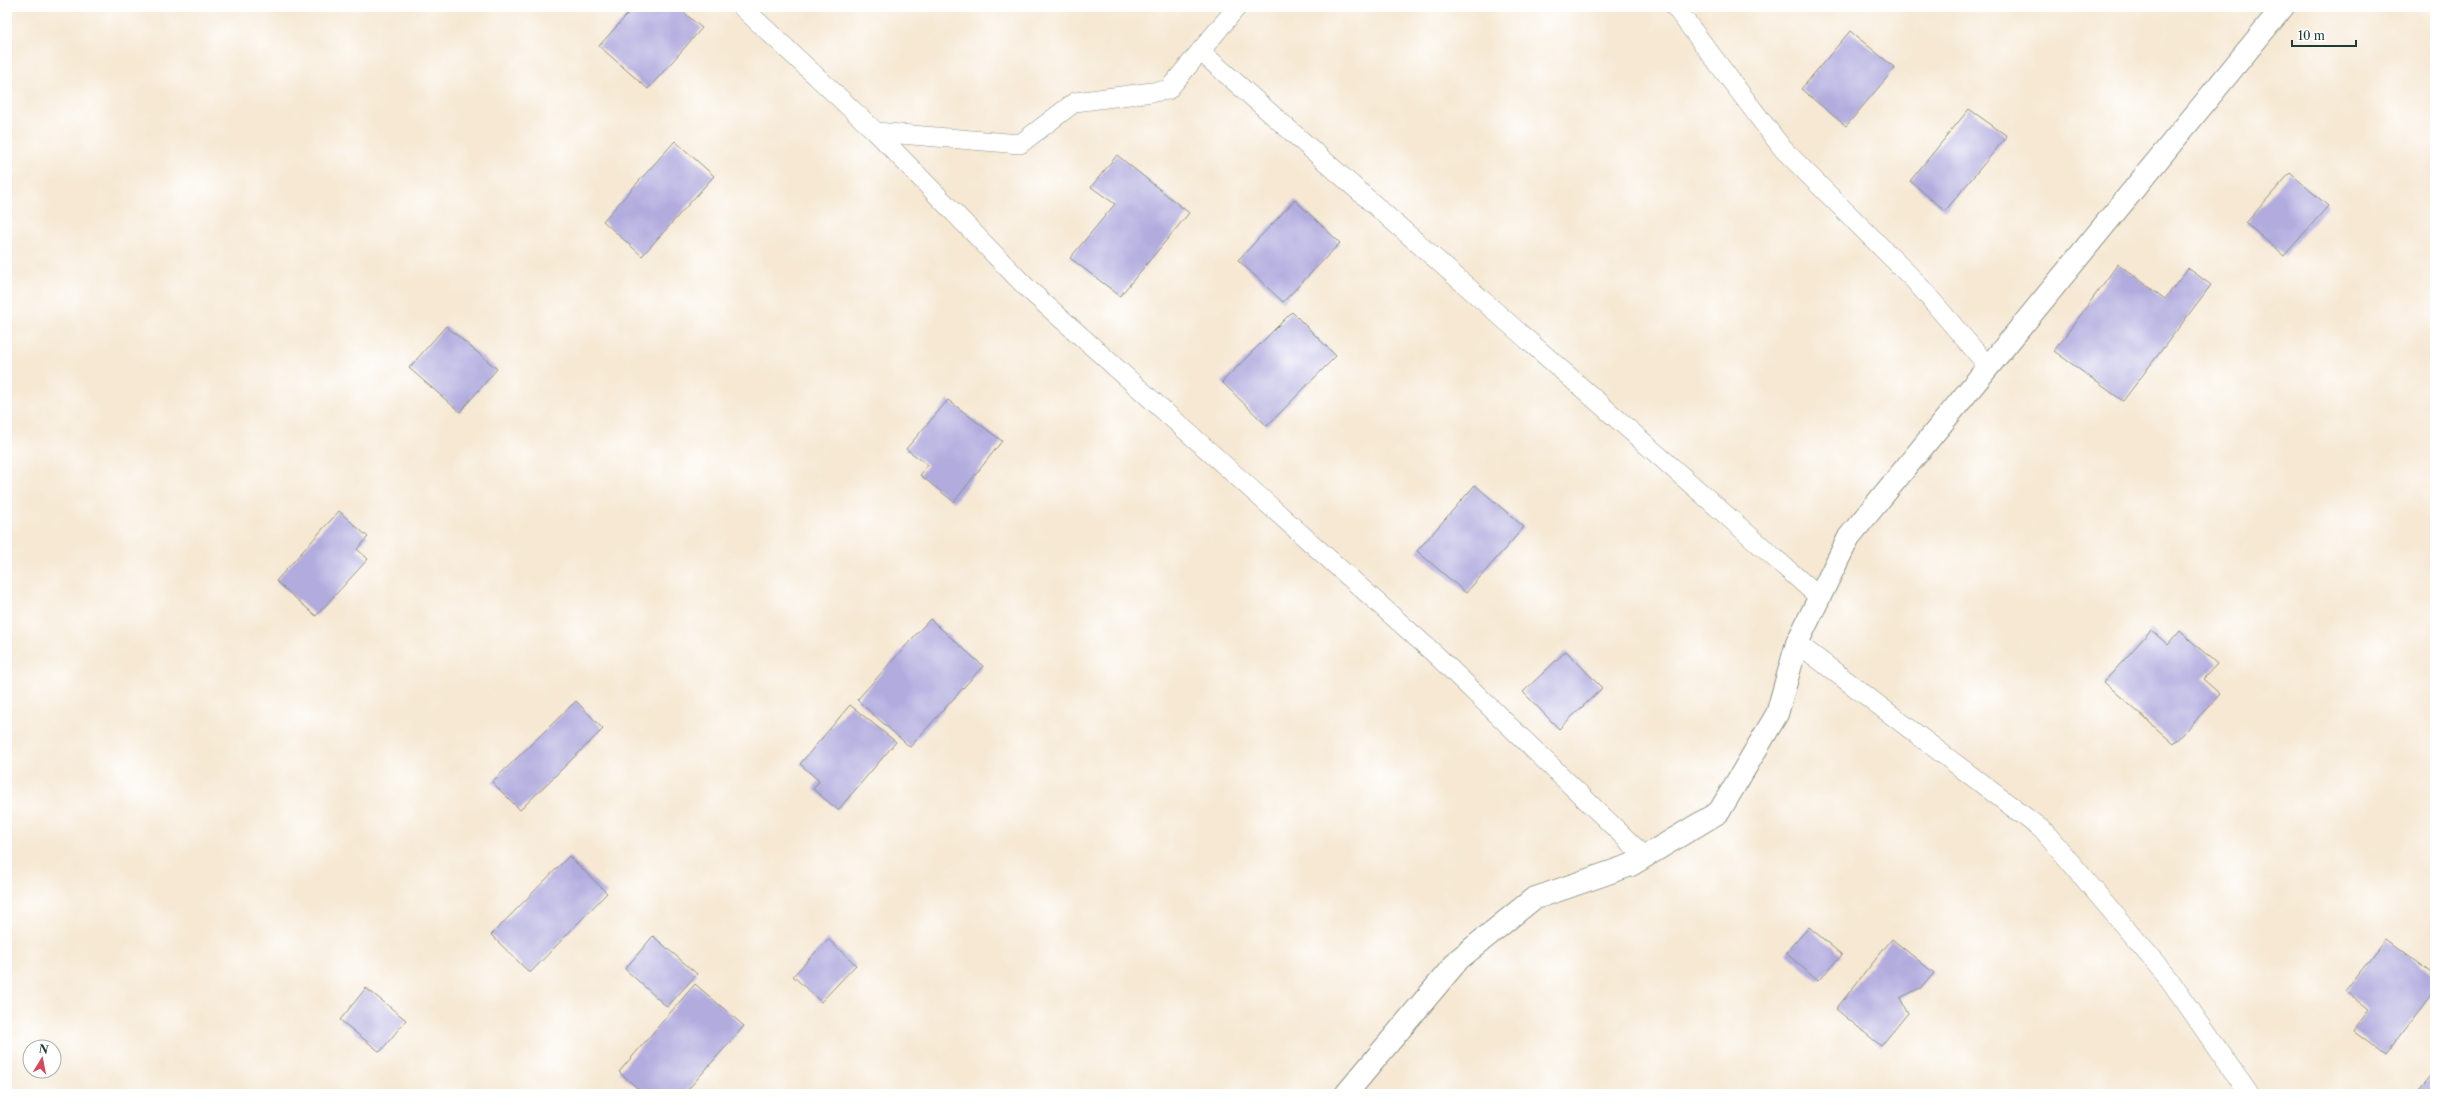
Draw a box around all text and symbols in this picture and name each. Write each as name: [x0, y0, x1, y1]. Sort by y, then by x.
scale bar: [2292, 22, 2356, 48]
text: 10 m: [2298, 28, 2325, 43]
north arrow: [22, 1039, 62, 1079]
text: N: [38, 1041, 50, 1057]

